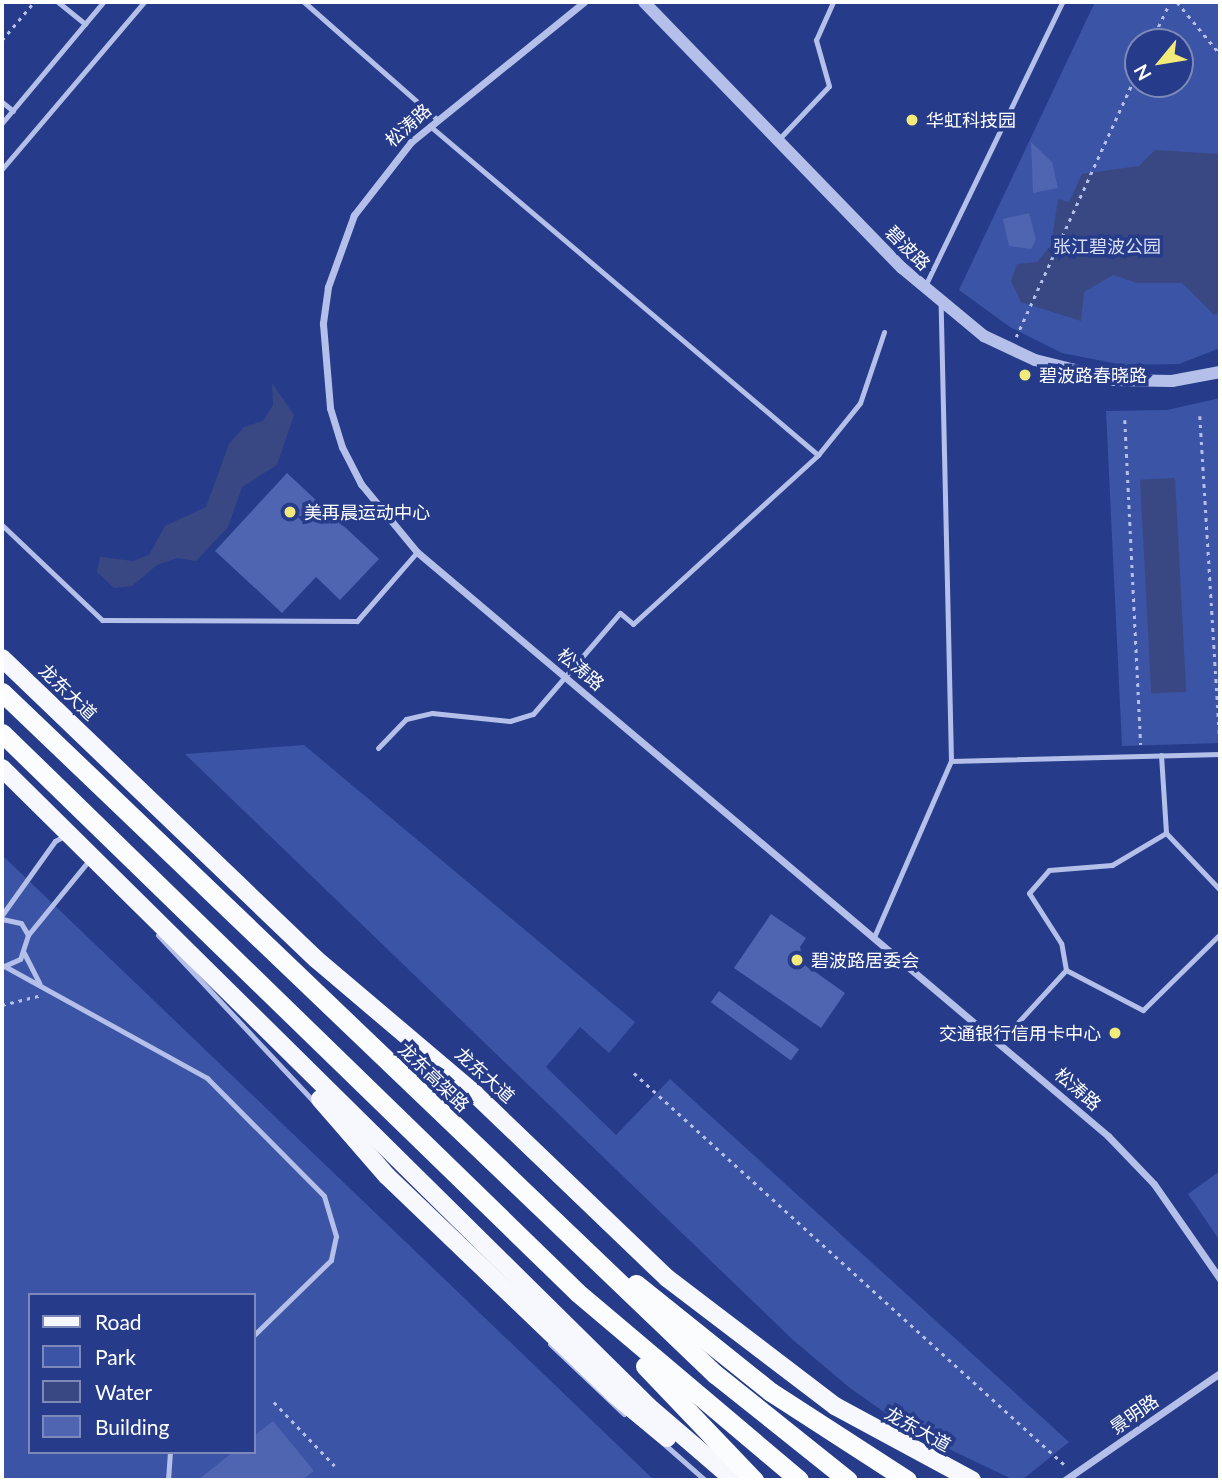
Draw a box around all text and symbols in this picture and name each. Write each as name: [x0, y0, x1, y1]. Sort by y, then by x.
north arrow: [1124, 28, 1194, 98]
text: N: [1128, 61, 1156, 85]
street label: 松涛路: [381, 99, 435, 151]
place label: 华虹科技园: [926, 109, 1016, 131]
marker: 华虹科技园: [904, 112, 920, 128]
street label: 碧波路: [881, 221, 935, 275]
park label: 张江碧波公园: [1053, 235, 1161, 257]
place label: 碧波路春晓路: [1039, 364, 1147, 386]
marker: 碧波路春晓路: [1017, 367, 1033, 383]
place label: 美再晨运动中心: [304, 501, 430, 523]
marker: 美再晨运动中心: [282, 504, 298, 520]
street label: 松涛路: [553, 643, 609, 695]
street label: 龙东大道: [35, 659, 101, 725]
place label: 碧波路居委会: [811, 949, 919, 971]
marker: 碧波路居委会: [789, 952, 805, 968]
place label: 交通银行信用卡中心: [939, 1022, 1101, 1044]
marker: 交通银行信用卡中心: [1107, 1025, 1123, 1041]
street label: 龙东高架路: [394, 1038, 474, 1116]
street label: 龙东大道: [451, 1043, 519, 1107]
street label: 松涛路: [1051, 1063, 1105, 1115]
legend: [28, 1293, 256, 1454]
text: Road: [95, 1309, 142, 1334]
text: Park: [95, 1344, 136, 1369]
text: Water: [95, 1379, 152, 1404]
street label: 景明路: [1106, 1390, 1162, 1438]
street label: 龙东大道: [881, 1402, 955, 1456]
text: Building: [95, 1414, 170, 1439]

